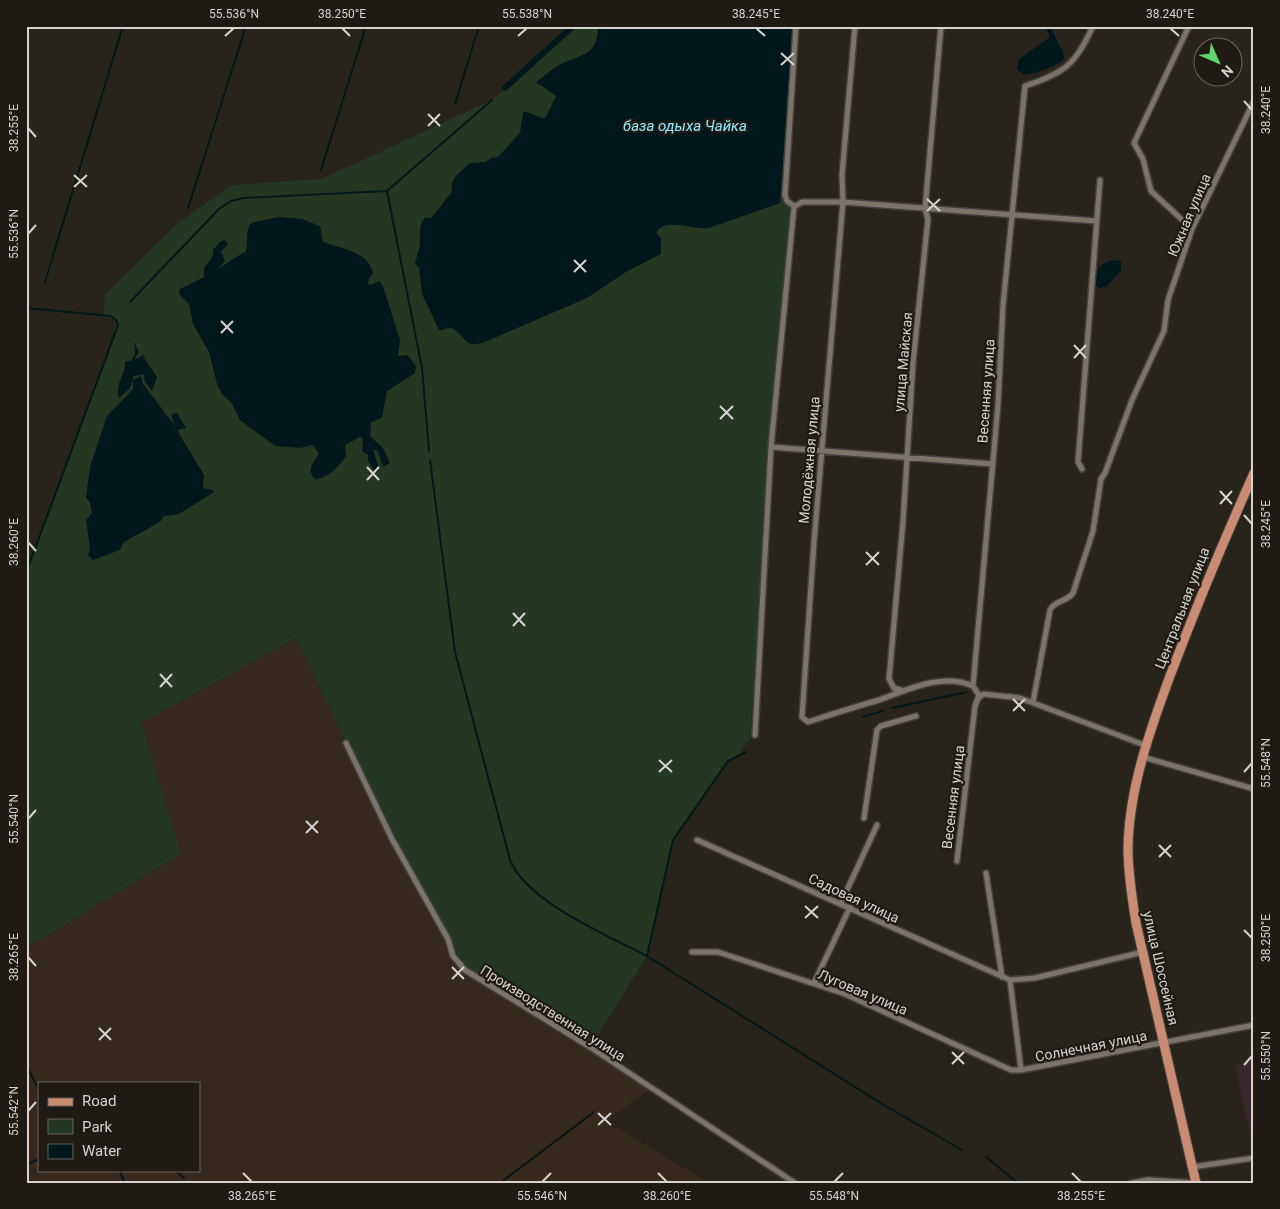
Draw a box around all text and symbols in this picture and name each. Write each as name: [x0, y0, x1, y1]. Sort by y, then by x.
text: 55.536°N: [209, 7, 259, 21]
text: 38.250°E: [318, 7, 366, 21]
text: 55.538°N: [502, 7, 552, 21]
text: 38.245°E: [732, 7, 780, 21]
text: 38.240°E: [1146, 7, 1194, 21]
north arrow: [1192, 38, 1242, 88]
text: N: [1218, 62, 1236, 80]
text: 38.240°E: [1259, 86, 1273, 134]
text: 38.255°E: [7, 104, 21, 152]
water label: база одыха Чайка: [623, 117, 747, 135]
street label: Южная улица: [1164, 171, 1214, 259]
text: 55.536°N: [7, 209, 21, 259]
street label: улица Майская: [891, 311, 915, 413]
street label: Весенняя улица: [974, 338, 998, 444]
street label: Молодёжная улица: [795, 396, 823, 524]
text: 38.245°E: [1259, 500, 1273, 548]
text: 38.260°E: [7, 518, 21, 566]
street label: Центральная улица: [1151, 545, 1213, 671]
text: 55.548°N: [1259, 738, 1273, 788]
street label: Весенняя улица: [939, 744, 967, 850]
text: 55.540°N: [7, 794, 21, 844]
street label: Садовая улица: [806, 870, 902, 926]
street label: улица Шоссейная: [1140, 909, 1182, 1027]
text: 38.250°E: [1259, 914, 1273, 962]
text: 38.265°E: [7, 933, 21, 981]
street label: Производственная улица: [478, 962, 628, 1064]
street label: Луговая улица: [816, 966, 910, 1018]
street label: Солнечная улица: [1034, 1027, 1148, 1065]
text: 55.550°N: [1259, 1031, 1273, 1081]
legend: [38, 1082, 200, 1172]
text: 55.542°N: [7, 1086, 21, 1136]
text: Road: [82, 1092, 116, 1110]
text: Park: [82, 1118, 113, 1136]
text: Water: [82, 1142, 121, 1160]
text: 38.265°E: [228, 1189, 276, 1203]
text: 55.546°N: [517, 1189, 567, 1203]
text: 38.260°E: [643, 1189, 691, 1203]
text: 55.548°N: [809, 1189, 859, 1203]
text: 38.255°E: [1057, 1189, 1105, 1203]

